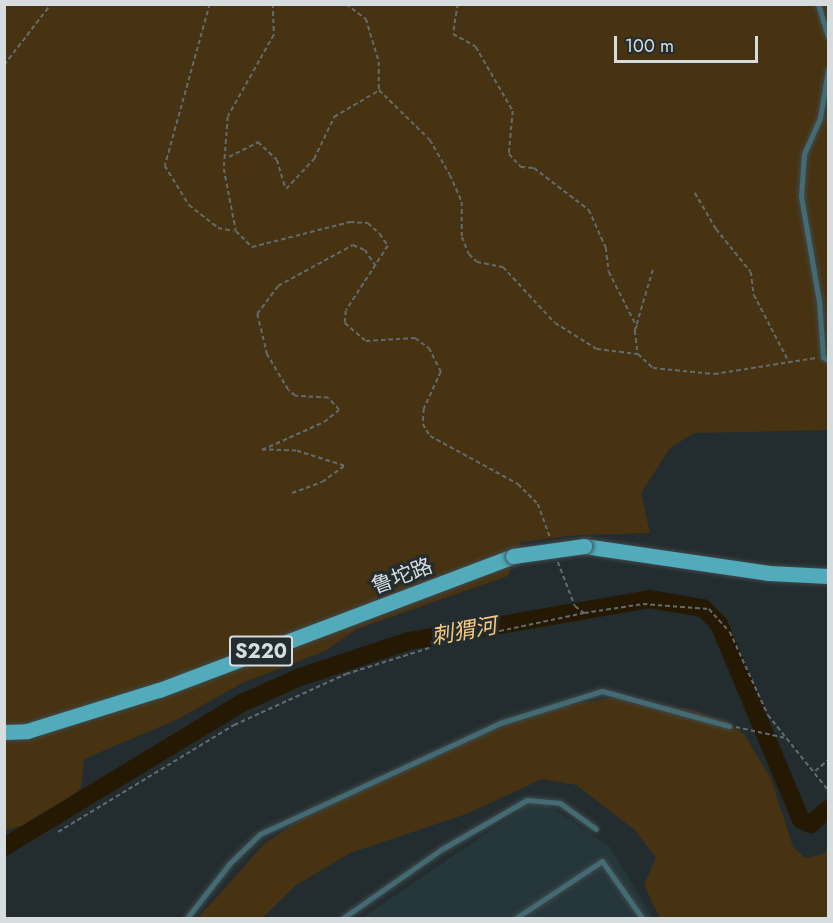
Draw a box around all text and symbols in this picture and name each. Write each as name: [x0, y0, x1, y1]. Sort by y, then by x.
scale bar: [617, 24, 761, 62]
text: 100 m: [625, 33, 674, 59]
street label: 鲁坨路: [368, 553, 436, 599]
water label: 刺猬河: [429, 612, 499, 650]
road number: S220: [228, 634, 294, 668]

